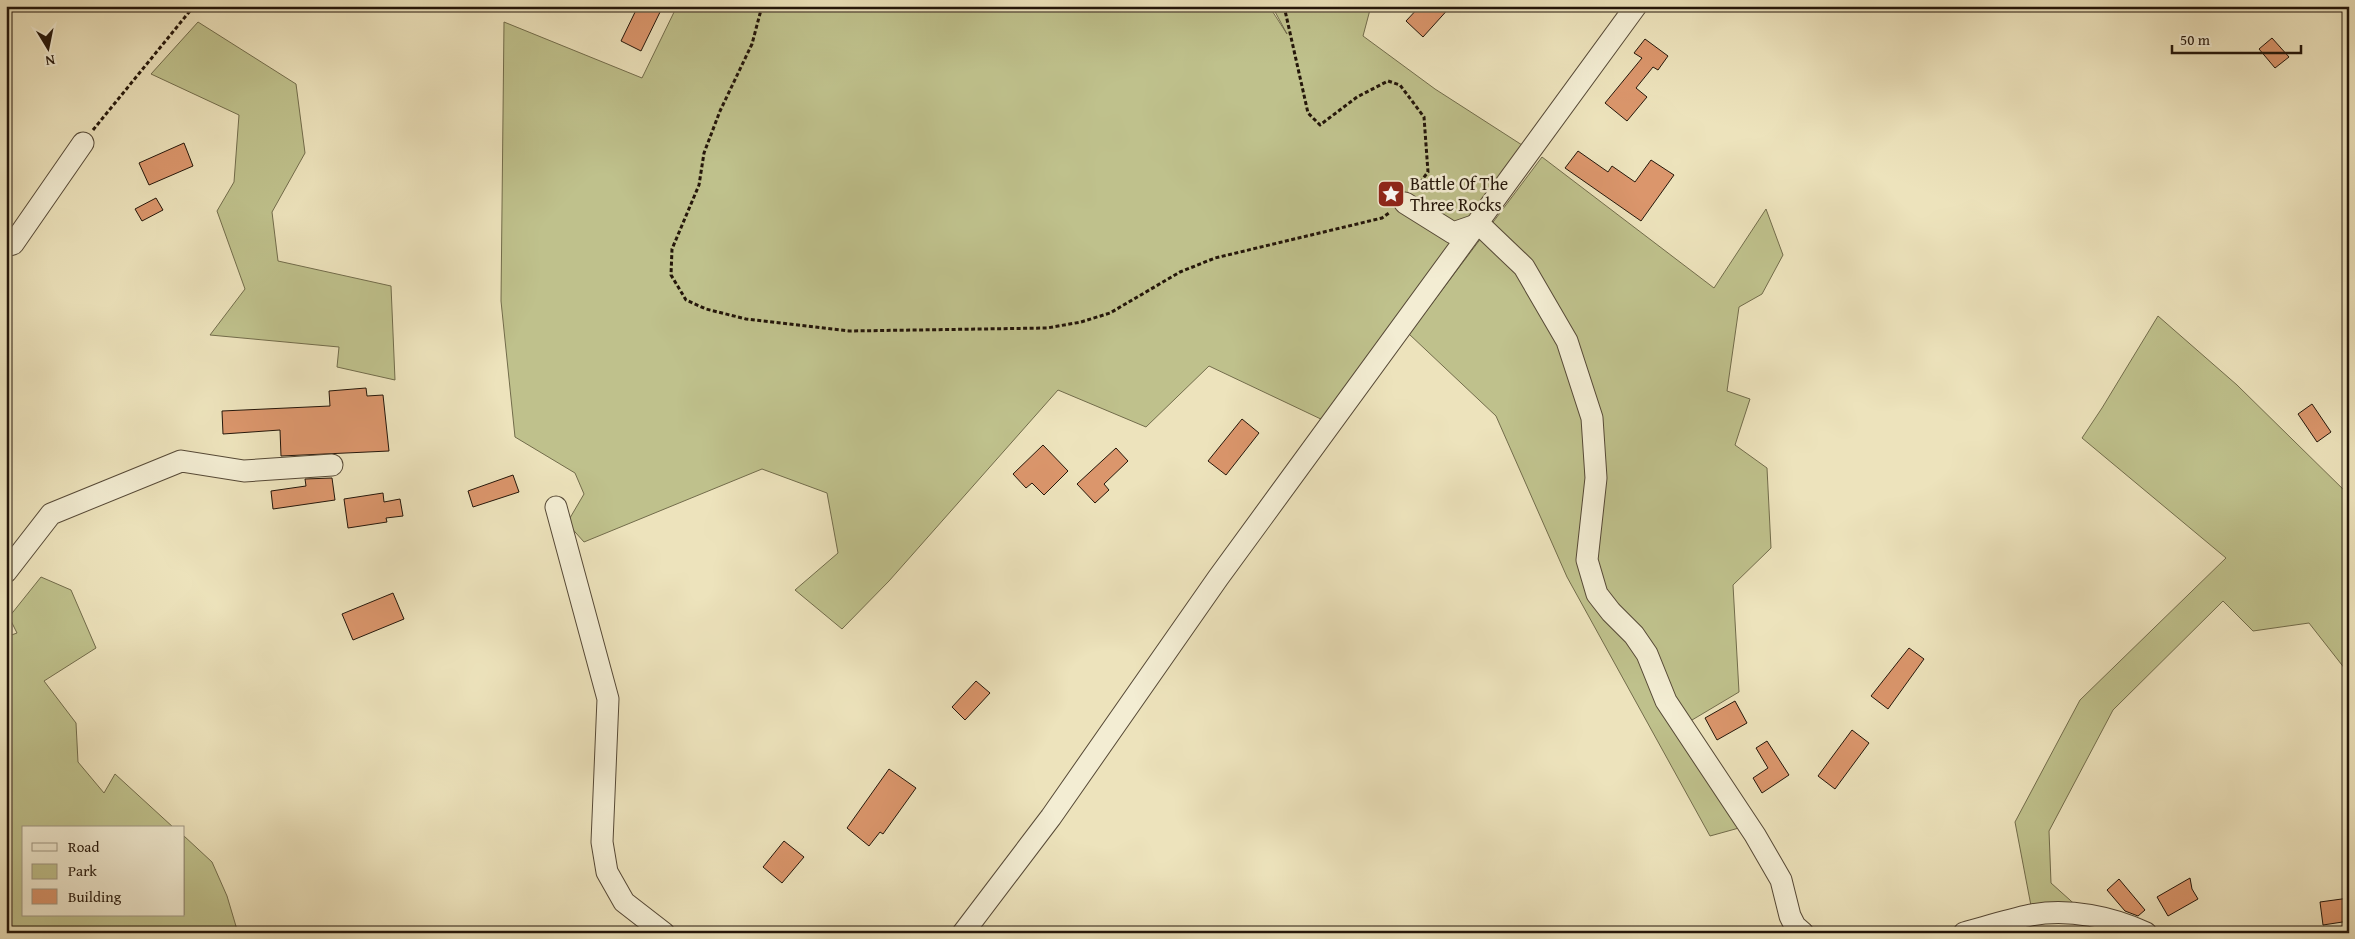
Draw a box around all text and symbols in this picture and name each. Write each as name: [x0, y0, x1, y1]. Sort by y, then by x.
north arrow: [22, 22, 72, 72]
scale bar: [2172, 22, 2301, 54]
text: 50 m: [2180, 29, 2211, 50]
text: N: [43, 50, 57, 72]
place label: Battle Of The Three Rocks: [1410, 170, 1508, 218]
place icon: Battle Of The Three Rocks: [1376, 179, 1406, 209]
legend: [22, 826, 185, 916]
text: Road: [68, 836, 99, 857]
text: Park: [68, 860, 97, 881]
text: Building: [68, 886, 122, 907]

